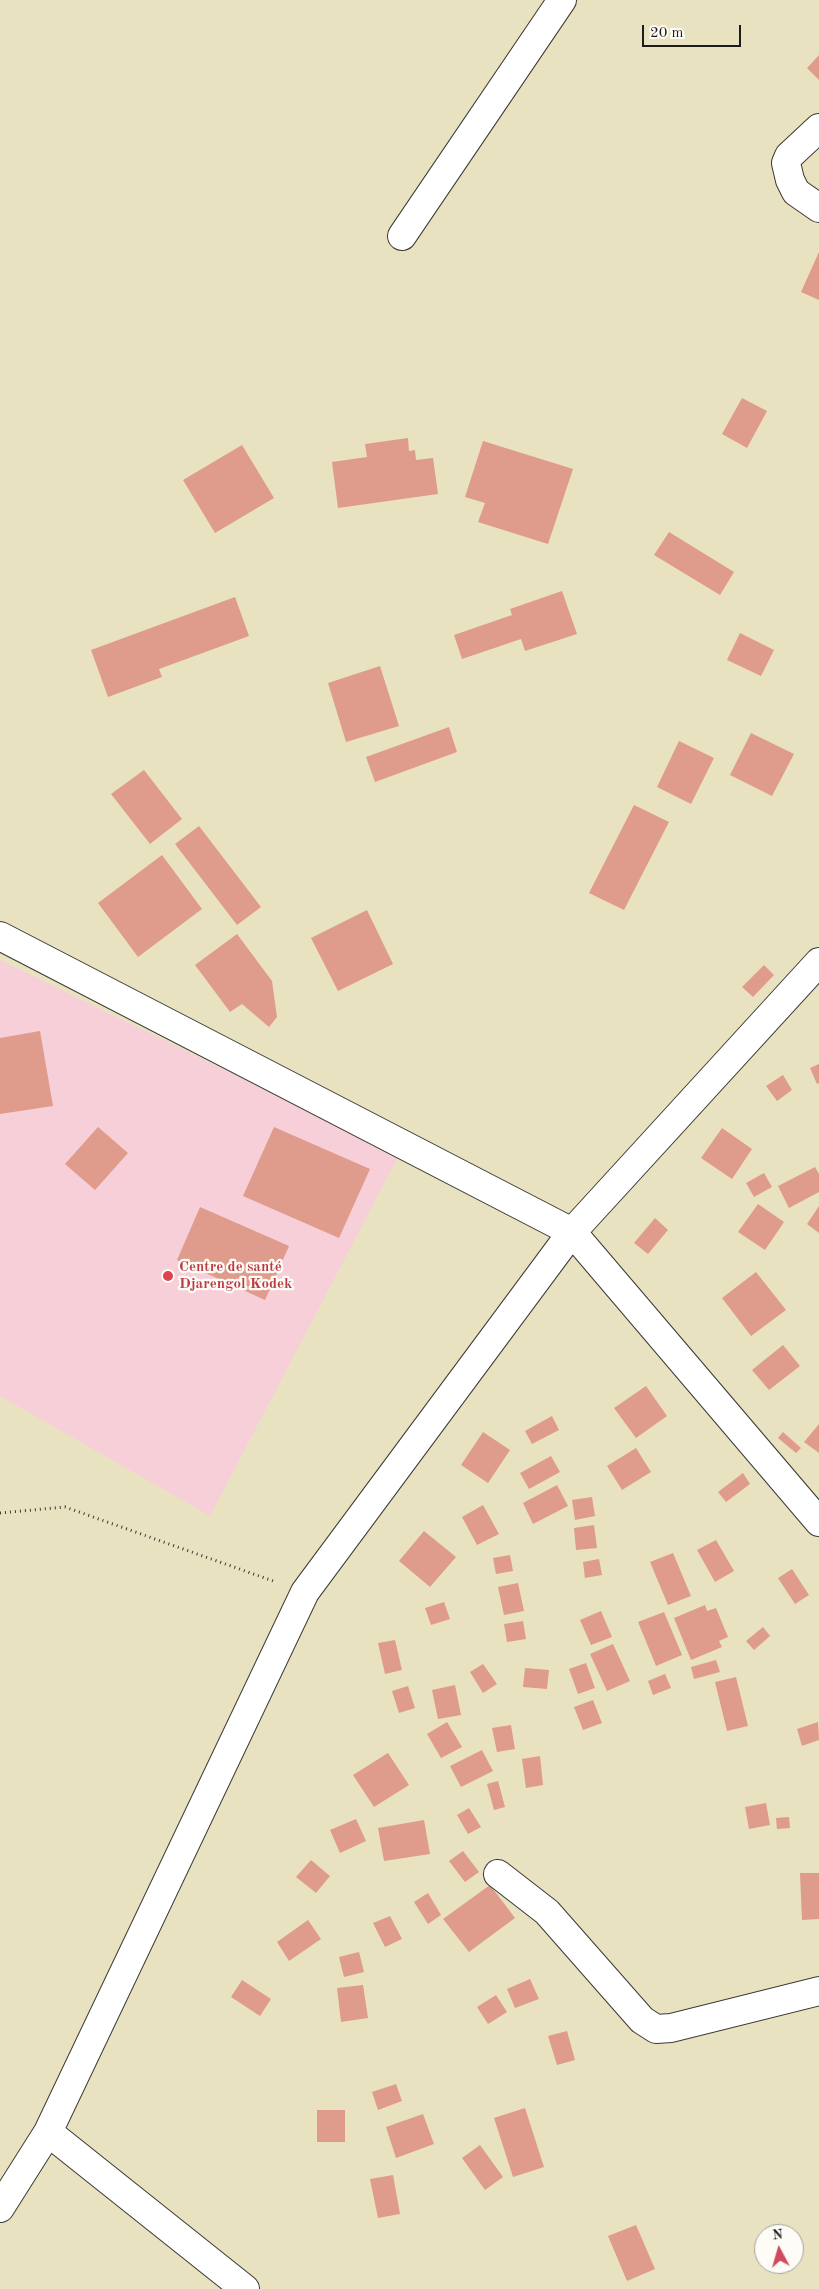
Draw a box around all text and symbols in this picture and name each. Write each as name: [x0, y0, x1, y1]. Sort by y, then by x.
scale bar: [644, 15, 743, 47]
text: 20 m: [650, 26, 684, 41]
place label: Centre de santé Djarengol Kodek: [179, 1258, 292, 1293]
marker: Centre de santé Djarengol Kodek: [161, 1269, 175, 1283]
north arrow: [754, 2224, 804, 2274]
text: N: [771, 2228, 784, 2243]

